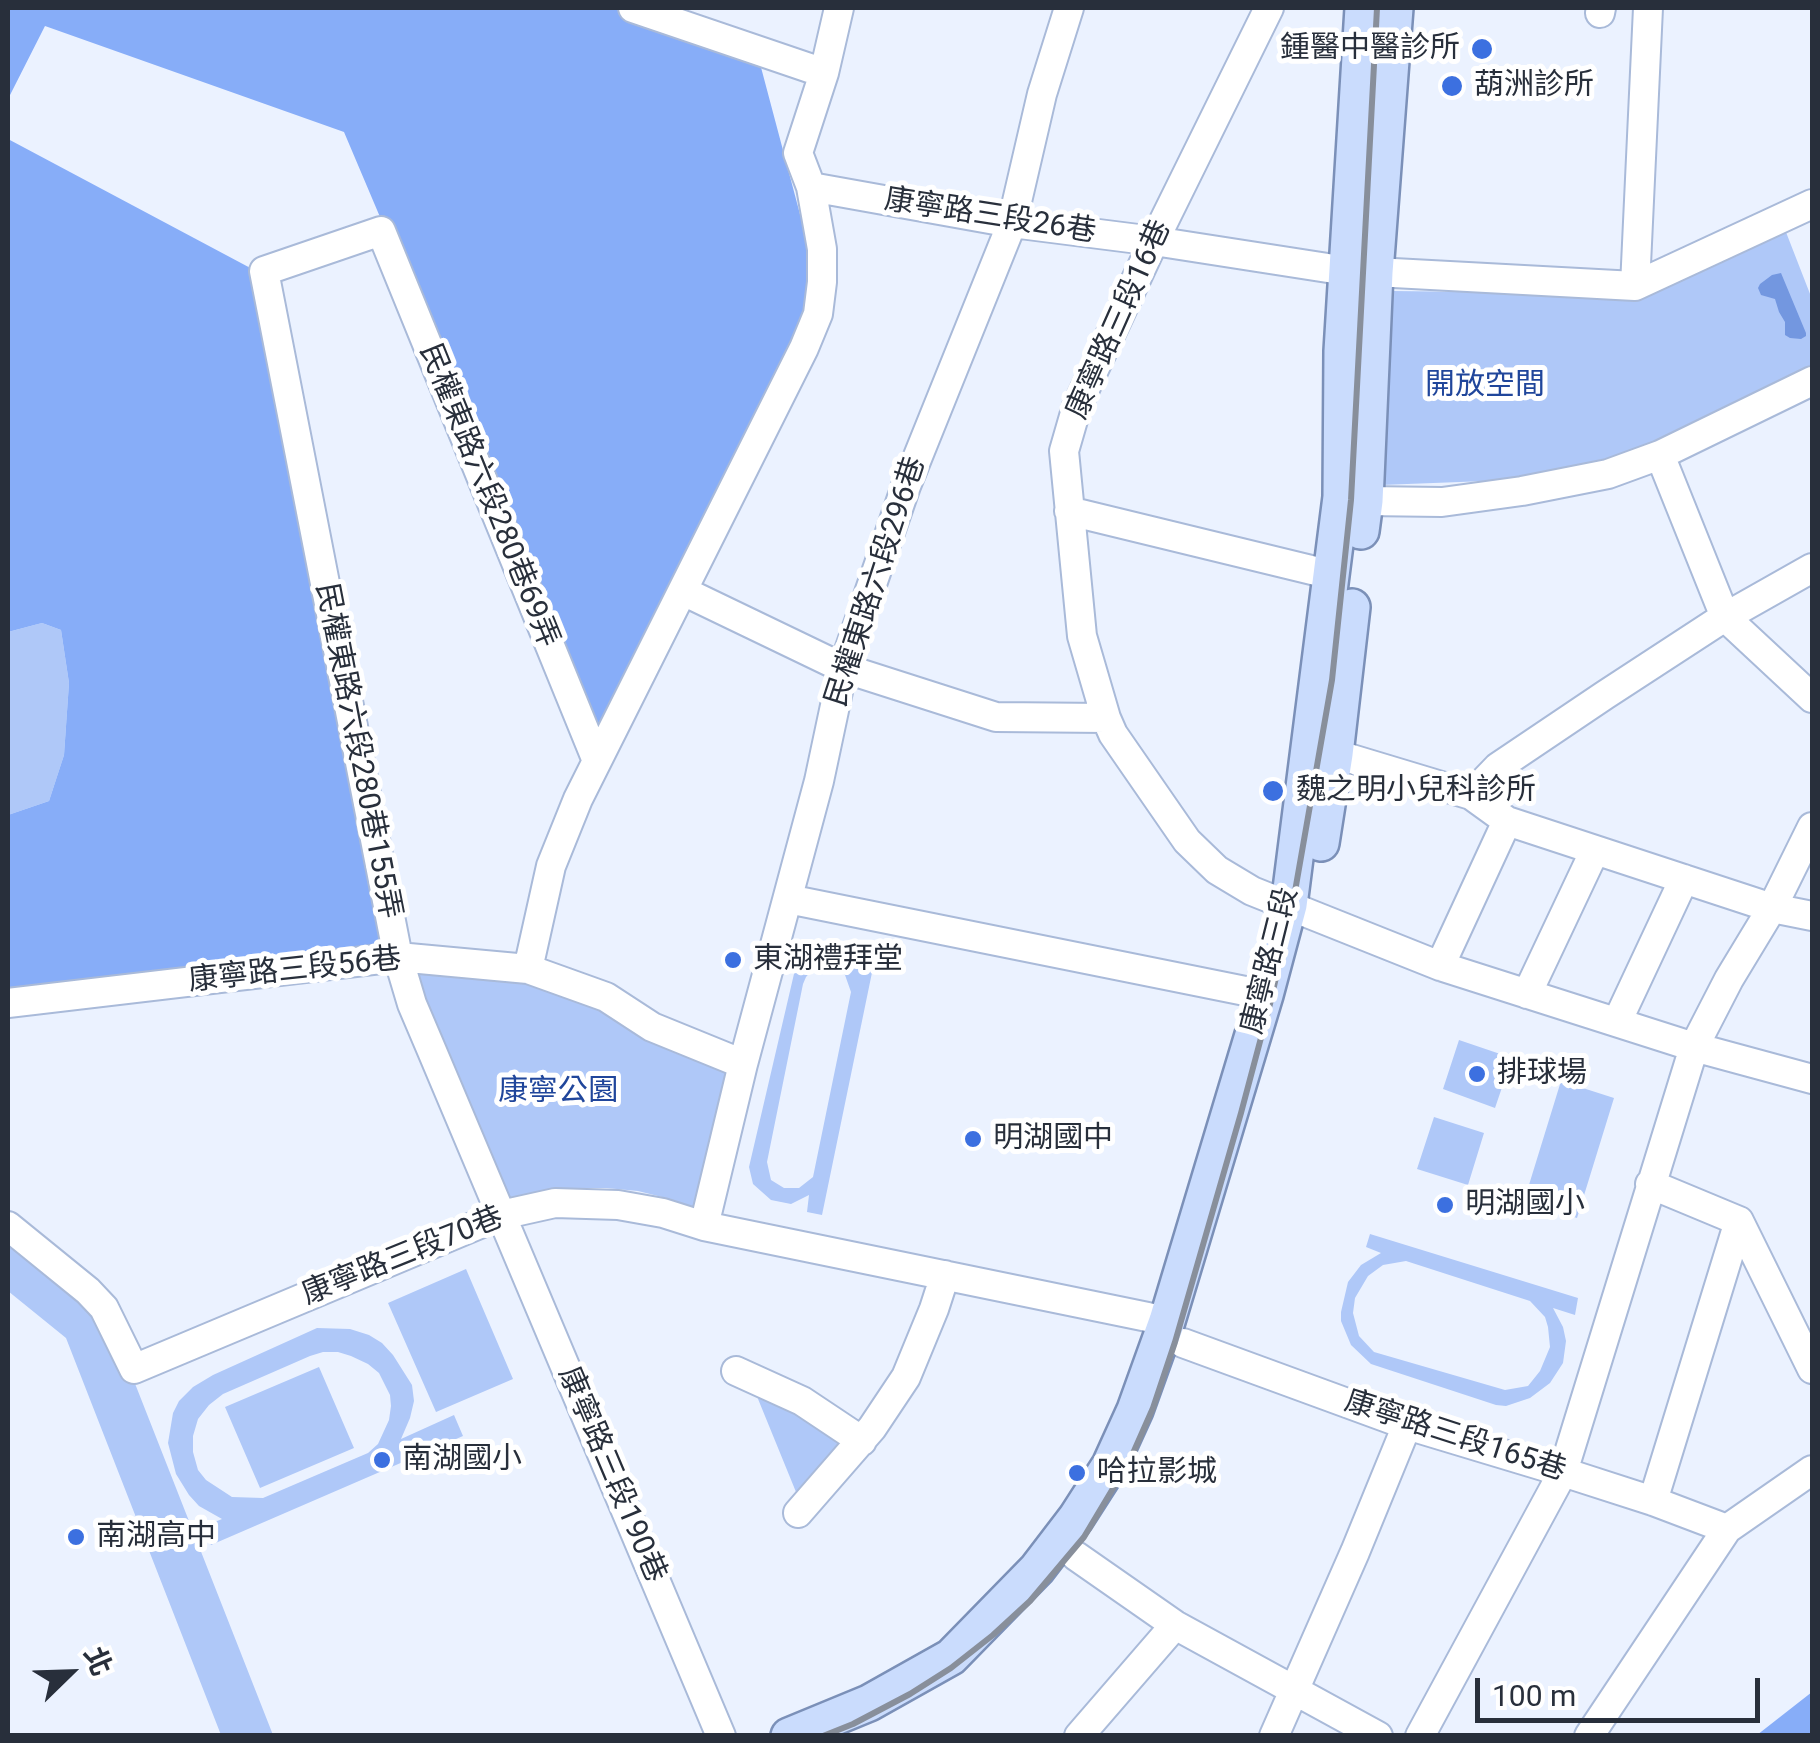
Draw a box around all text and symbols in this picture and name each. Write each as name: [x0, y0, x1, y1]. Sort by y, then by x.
place label: 鍾醫中醫診所: [1280, 31, 1460, 67]
marker: 鍾醫中醫診所: [1469, 36, 1495, 62]
place label: 葫洲診所: [1474, 68, 1594, 104]
marker: 葫洲診所: [1439, 73, 1465, 99]
street label: 康寧路三段26巷: [882, 183, 1098, 251]
street label: 康寧路三段16巷: [1060, 215, 1180, 425]
street label: 民權東路六段280巷69弄: [411, 339, 565, 653]
park label: 開放空間: [1425, 368, 1545, 404]
street label: 民權東路六段296巷: [820, 453, 934, 711]
street label: 民權東路六段280巷155弄: [307, 580, 407, 922]
place label: 魏之明小兒科診所: [1296, 773, 1536, 809]
marker: 魏之明小兒科診所: [1260, 778, 1286, 804]
street label: 康寧路三段: [1235, 884, 1307, 1038]
street label: 康寧路三段56巷: [187, 942, 403, 1000]
place label: 東湖禮拜堂: [753, 942, 903, 978]
marker: 東湖禮拜堂: [722, 949, 744, 971]
place label: 排球場: [1497, 1056, 1587, 1092]
marker: 排球場: [1466, 1063, 1488, 1085]
park label: 康寧公園: [498, 1074, 618, 1110]
place label: 明湖國中: [993, 1121, 1113, 1157]
marker: 明湖國中: [962, 1128, 984, 1150]
place label: 明湖國小: [1465, 1187, 1585, 1223]
marker: 明湖國小: [1434, 1194, 1456, 1216]
street label: 康寧路三段70巷: [297, 1200, 509, 1314]
street label: 康寧路三段190巷: [549, 1362, 673, 1588]
street label: 康寧路三段165巷: [1340, 1384, 1570, 1490]
place label: 南湖國小: [402, 1442, 522, 1478]
marker: 南湖國小: [371, 1449, 393, 1471]
place label: 哈拉影城: [1097, 1455, 1217, 1491]
marker: 哈拉影城: [1066, 1462, 1088, 1484]
place label: 南湖高中: [96, 1519, 216, 1555]
marker: 南湖高中: [65, 1526, 87, 1548]
north arrow: [20, 1623, 120, 1723]
text: 北: [77, 1642, 119, 1680]
scale bar: [1480, 1658, 1765, 1720]
text: 100 m: [1492, 1678, 1576, 1713]

